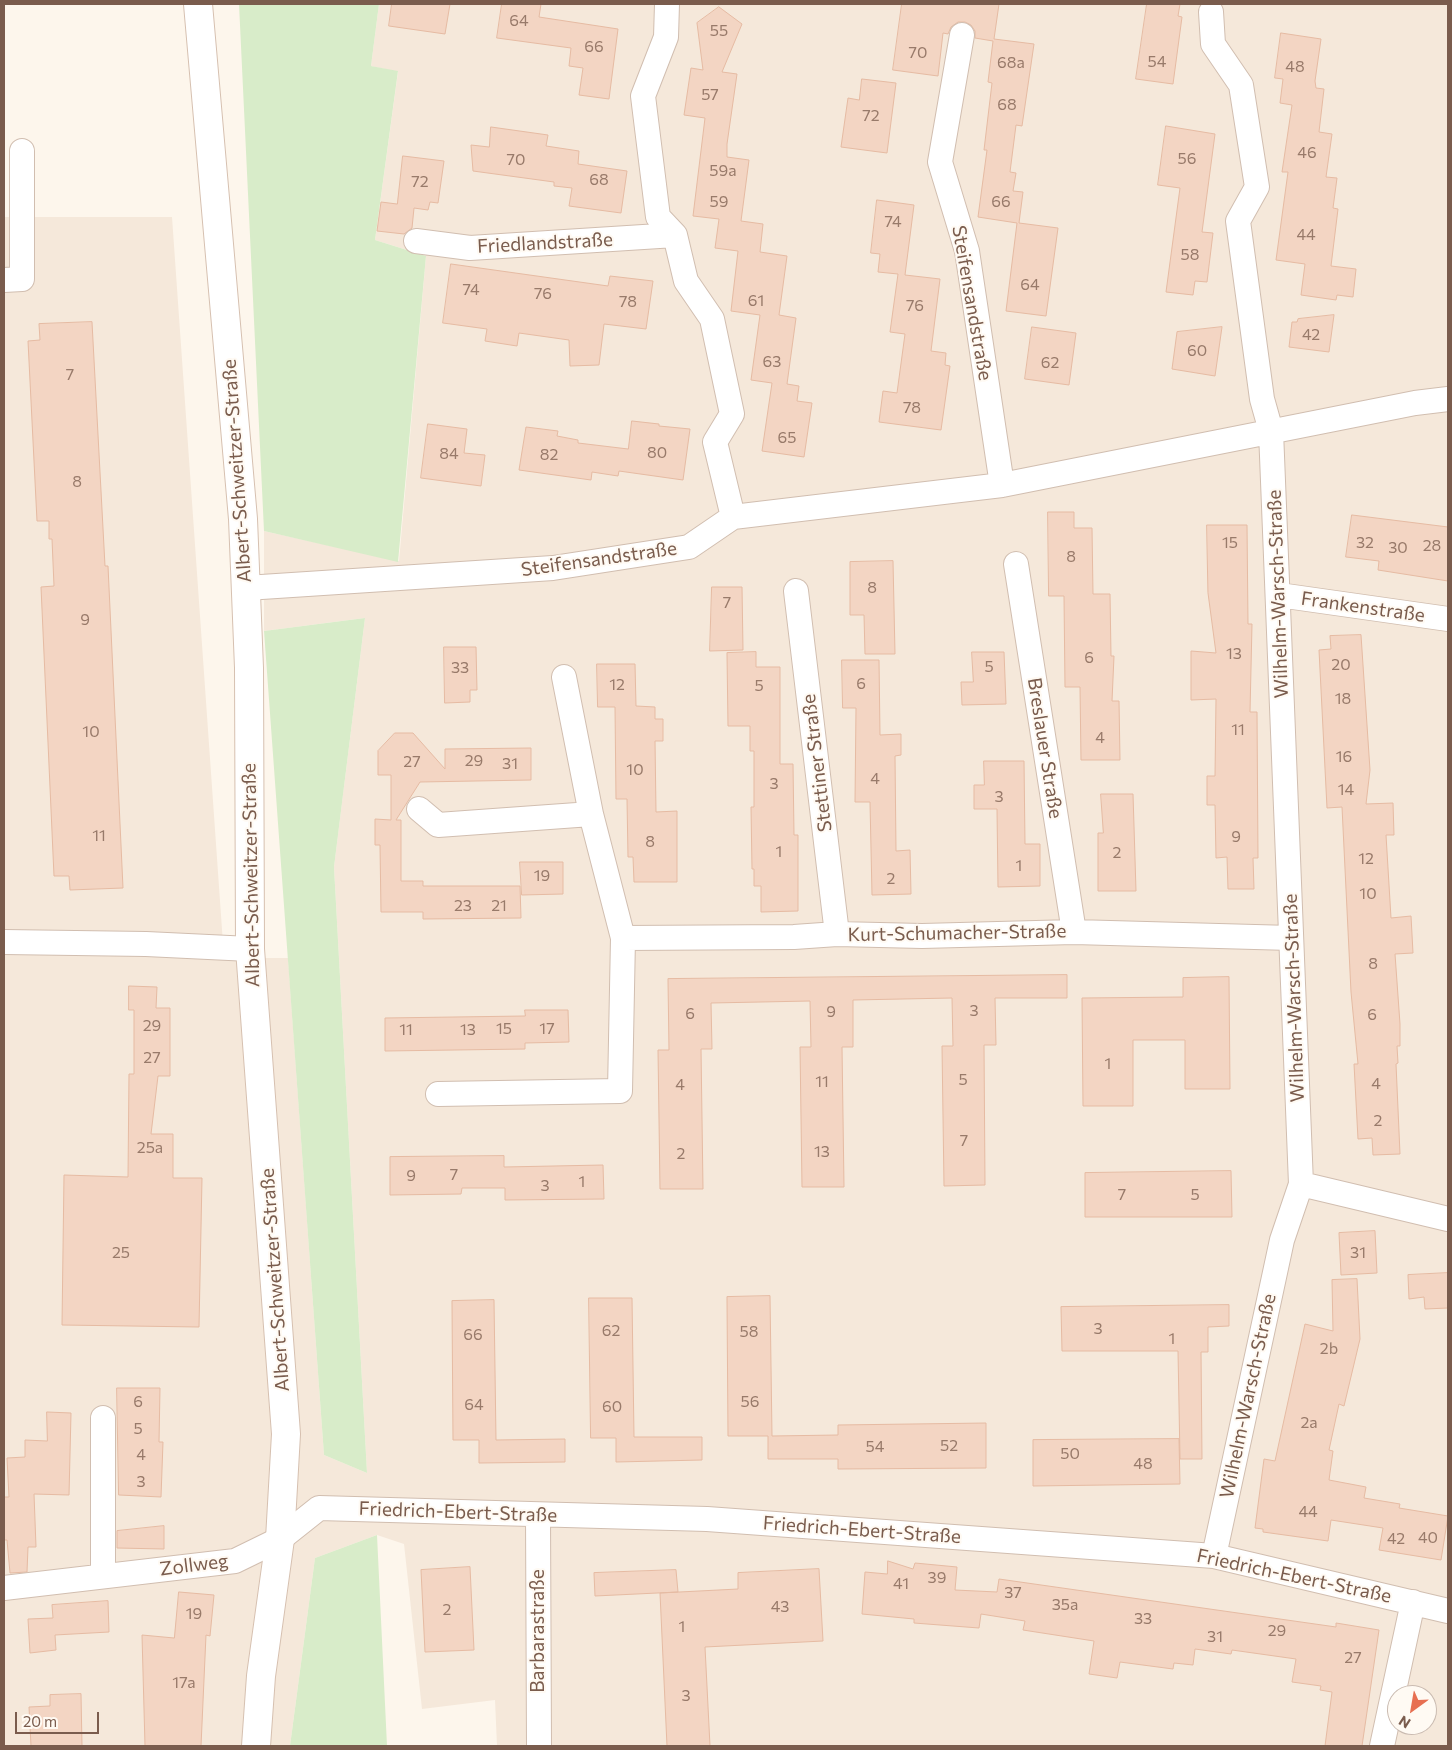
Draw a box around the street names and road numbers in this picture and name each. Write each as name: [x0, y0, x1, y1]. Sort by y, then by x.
street label: Steifensandstraße: [947, 224, 997, 382]
street label: Friedlandstraße: [477, 228, 613, 258]
street label: Albert-Schweitzer-Straße: [218, 358, 256, 584]
street label: Wilhelm-Warsch-Straße: [1263, 489, 1293, 699]
street label: Steifensandstraße: [520, 537, 678, 581]
street label: Frankenstraße: [1300, 587, 1426, 627]
street label: Breslauer Straße: [1023, 676, 1067, 820]
street label: Stettiner Straße: [797, 693, 837, 833]
street label: Albert-Schweitzer-Straße: [238, 763, 264, 987]
street label: Wilhelm-Warsch-Straße: [1279, 893, 1309, 1103]
street label: Kurt-Schumacher-Straße: [848, 920, 1066, 946]
street label: Albert-Schweitzer-Straße: [256, 1167, 294, 1393]
street label: Wilhelm-Warsch-Straße: [1215, 1292, 1281, 1500]
street label: Friedrich-Ebert-Straße: [358, 1497, 558, 1527]
street label: Friedrich-Ebert-Straße: [762, 1512, 962, 1548]
street label: Friedrich-Ebert-Straße: [1195, 1544, 1393, 1608]
street label: Zollweg: [158, 1549, 230, 1581]
street label: Barbarastraße: [527, 1569, 549, 1693]

